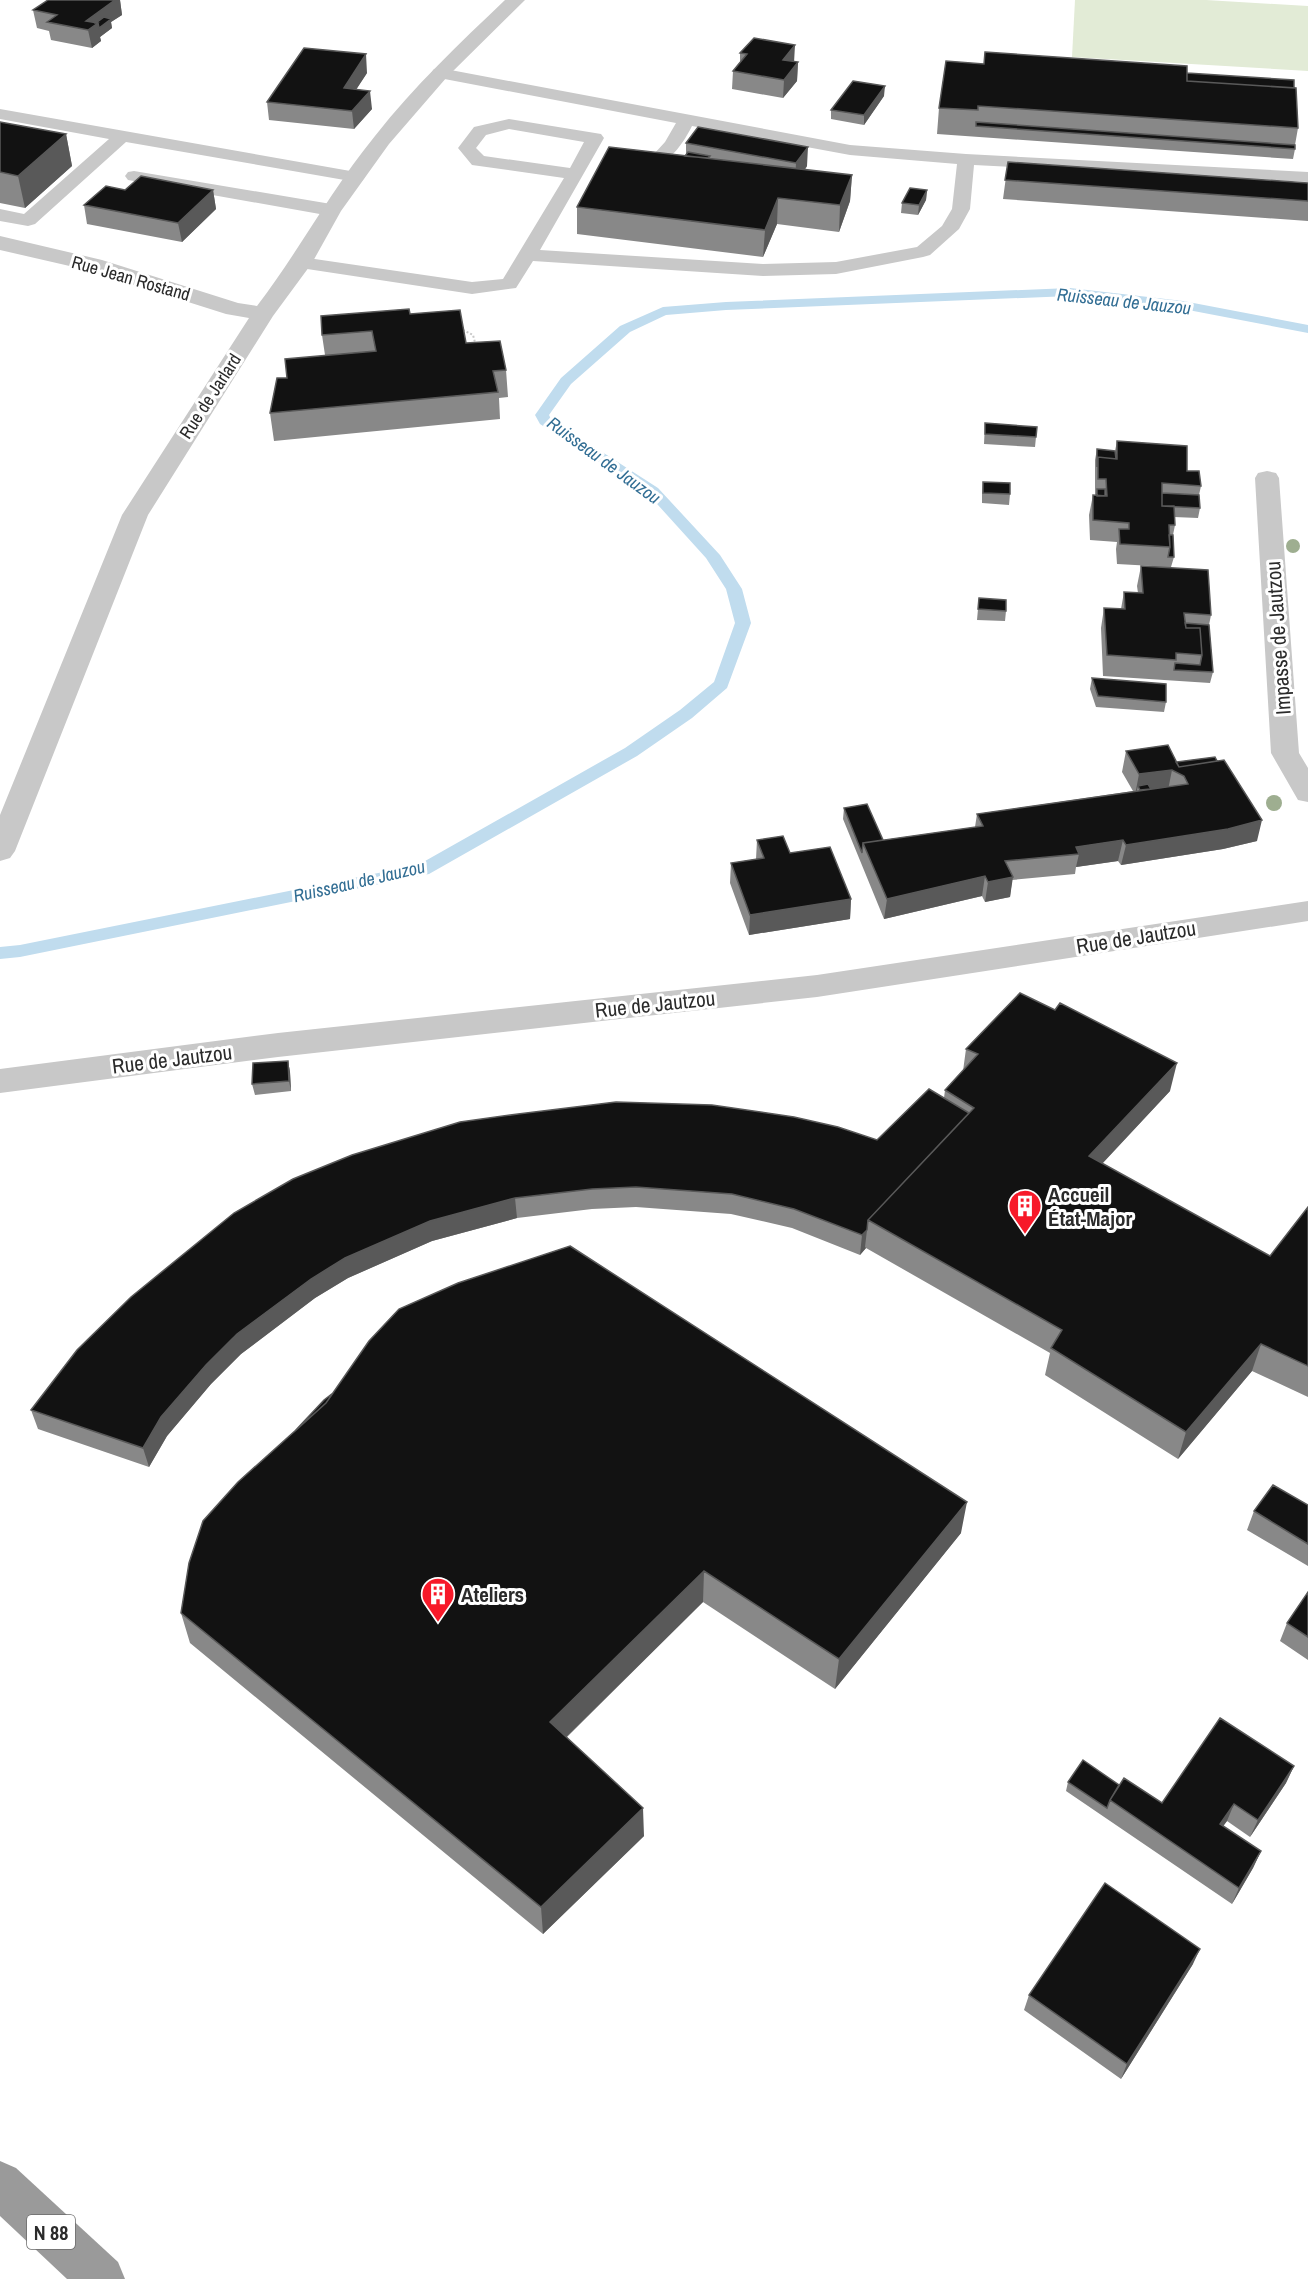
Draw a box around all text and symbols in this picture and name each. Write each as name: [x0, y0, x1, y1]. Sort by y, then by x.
street label: Rue Jean Rostand: [69, 249, 193, 307]
water label: Ruisseau de Jauzou: [1056, 282, 1192, 320]
street label: Rue de Jarlard: [173, 349, 247, 443]
water label: Ruisseau de Jauzou: [542, 410, 666, 510]
street label: Impasse de Jautzou: [1258, 560, 1298, 716]
water label: Ruisseau de Jauzou: [291, 854, 427, 908]
street label: Rue de Jautzou: [1074, 913, 1198, 961]
street label: Rue de Jautzou: [594, 983, 716, 1025]
street label: Rue de Jautzou: [110, 1037, 234, 1081]
place label: Accueil État-Major: [1048, 1180, 1132, 1233]
building icon: Accueil État-Major: [1007, 1188, 1043, 1235]
building icon: Ateliers: [420, 1576, 456, 1623]
place label: Ateliers: [461, 1580, 524, 1609]
road number: N 88: [27, 2215, 75, 2249]

